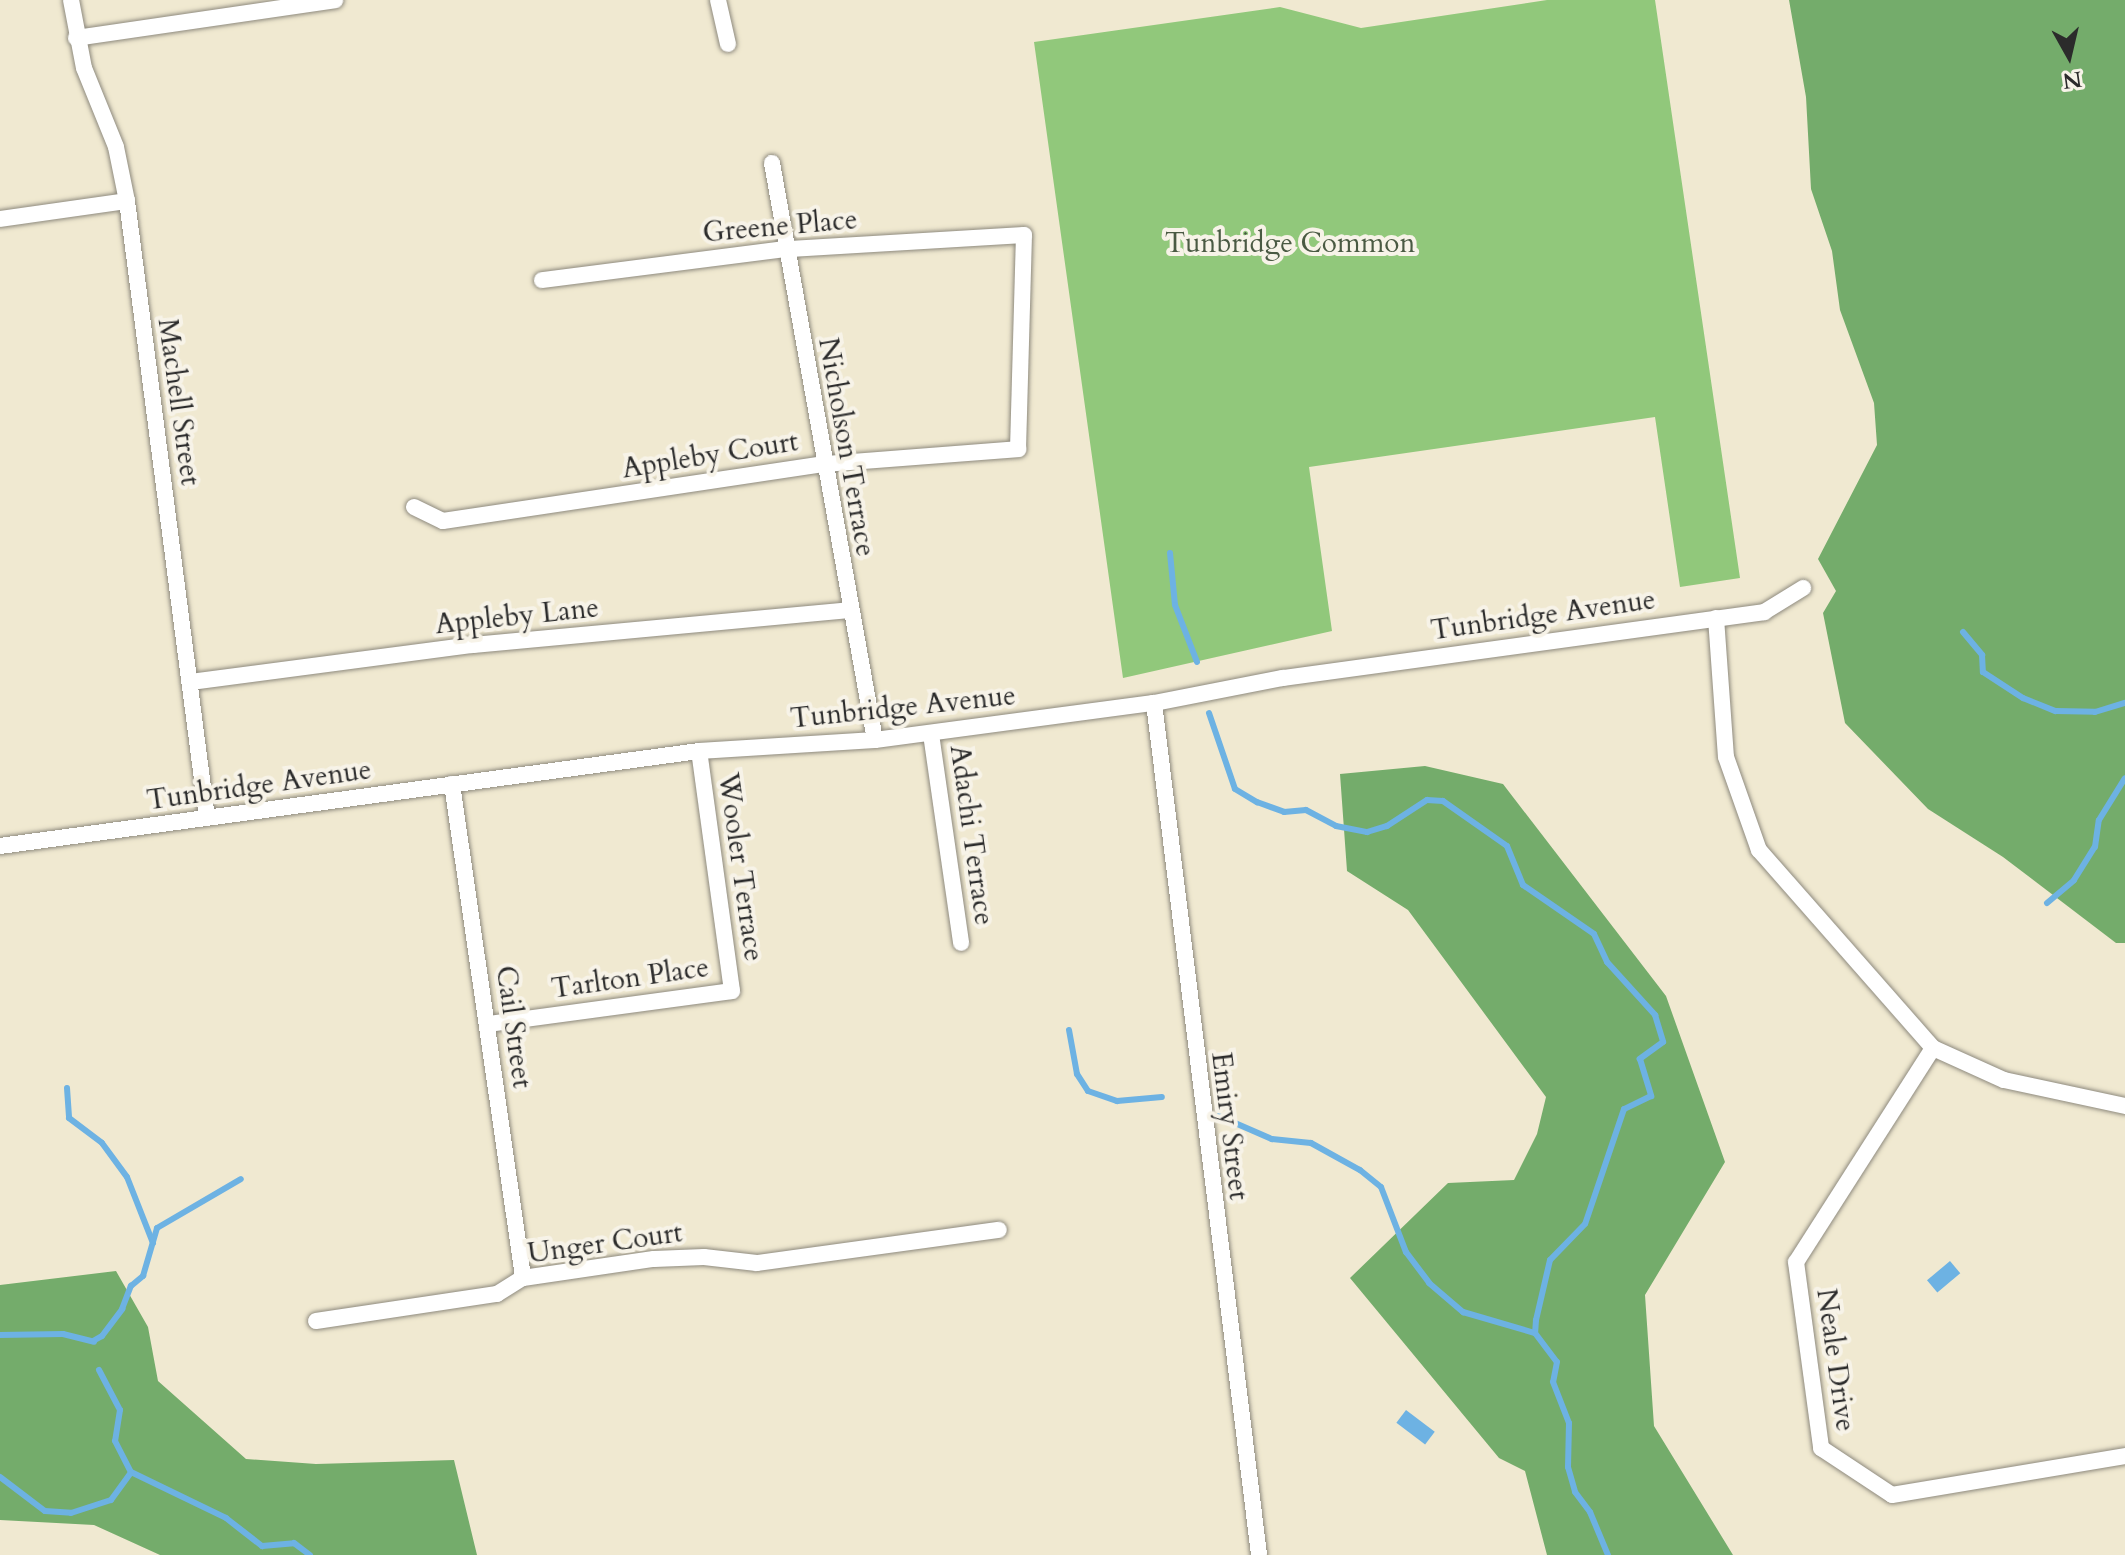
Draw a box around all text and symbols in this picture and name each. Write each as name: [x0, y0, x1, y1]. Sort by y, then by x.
north arrow: [2029, 16, 2109, 96]
text: N: [2061, 64, 2084, 96]
street label: Greene Place: [701, 202, 859, 250]
park label: Tunbridge Common: [1165, 226, 1415, 260]
street label: Machell Street: [151, 316, 207, 488]
street label: Nicholson Terrace: [811, 335, 883, 559]
street label: Appleby Court: [620, 424, 800, 486]
street label: Tunbridge Avenue: [1428, 583, 1658, 647]
street label: Appleby Lane: [433, 591, 601, 641]
street label: Tunbridge Avenue: [789, 678, 1017, 736]
street label: Adachi Terrace: [943, 743, 1001, 927]
street label: Tunbridge Avenue: [144, 753, 374, 817]
street label: Wooler Terrace: [711, 771, 771, 963]
street label: Tarlton Place: [549, 950, 711, 1006]
street label: Cail Street: [489, 964, 539, 1090]
street label: Emiry Street: [1204, 1050, 1256, 1202]
street label: Unger Court: [525, 1216, 685, 1270]
street label: Neale Drive: [1809, 1286, 1863, 1434]

